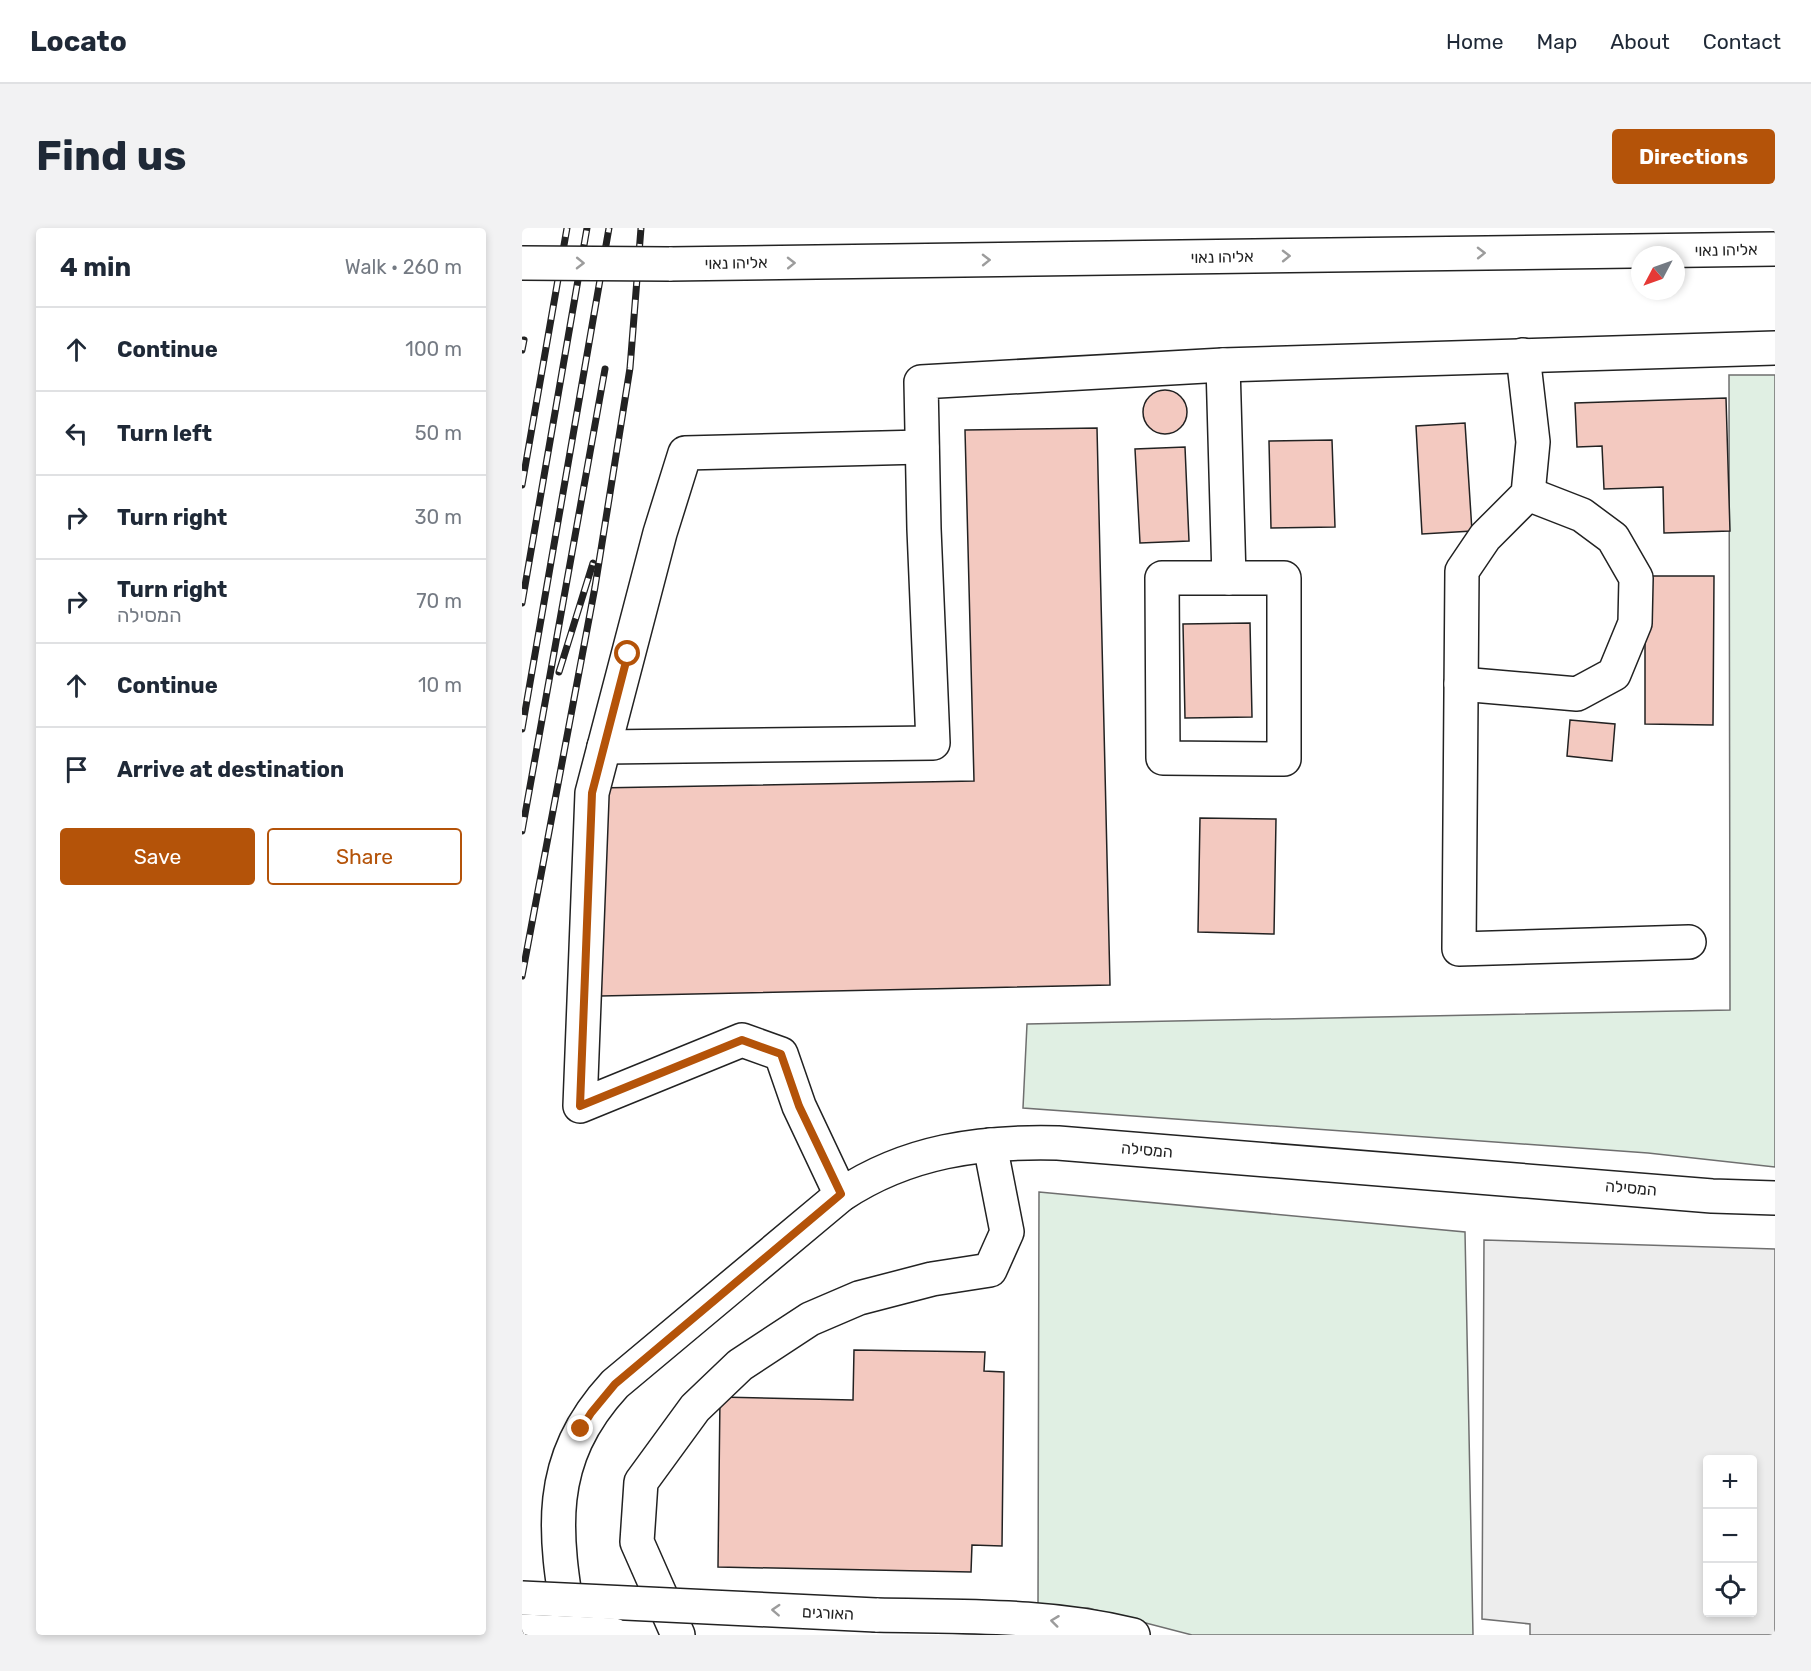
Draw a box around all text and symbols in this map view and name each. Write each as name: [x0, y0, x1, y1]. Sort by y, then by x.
text: Locato: [30, 25, 127, 58]
text: Home: [1446, 29, 1503, 54]
text: Map: [1536, 29, 1577, 54]
text: About: [1610, 29, 1670, 54]
text: Contact: [1703, 29, 1781, 54]
button: Directions: [1612, 129, 1775, 184]
text: Find us: [36, 131, 187, 181]
street label: אליהו נאוי: [1694, 240, 1758, 260]
north arrow: [1631, 246, 1685, 300]
street label: אליהו נאוי: [1190, 247, 1254, 267]
one-way arrow: [1476, 247, 1485, 259]
one-way arrow: [1281, 250, 1290, 262]
text: 4 min: [60, 252, 131, 283]
street label: אליהו נאוי: [704, 253, 768, 273]
one-way arrow: [981, 254, 990, 266]
text: Walk · 260 m: [345, 255, 462, 279]
one-way arrow: [786, 256, 795, 269]
one-way arrow: [576, 257, 585, 269]
icon: ahead: [60, 333, 93, 366]
text: Continue: [117, 336, 218, 363]
text: 100 m: [405, 337, 462, 361]
icon: left: [60, 417, 93, 450]
text: Turn left: [117, 420, 212, 447]
text: 50 m: [415, 421, 462, 445]
icon: right: [60, 501, 93, 534]
text: Turn right: [117, 504, 227, 531]
text: 30 m: [415, 505, 462, 529]
text: Turn right: [117, 576, 227, 603]
icon: right: [60, 585, 93, 618]
text: 70 m: [416, 589, 462, 613]
text: המסילה: [117, 603, 182, 627]
route start: [614, 640, 640, 666]
icon: ahead: [60, 669, 93, 702]
text: Continue: [117, 672, 218, 699]
text: 10 m: [418, 673, 462, 697]
icon: arrive: [60, 753, 93, 786]
text: Arrive at destination: [117, 756, 344, 783]
button: Save: [60, 828, 255, 885]
button: Share: [267, 828, 462, 885]
street label: המסילה: [1120, 1138, 1174, 1162]
street label: המסילה: [1604, 1176, 1658, 1200]
route end: [567, 1415, 593, 1441]
map controls: [1703, 1455, 1757, 1617]
button: +: [1703, 1455, 1757, 1509]
button: −: [1703, 1509, 1757, 1563]
button: locate: [1703, 1563, 1757, 1617]
street label: האורגים: [802, 1602, 854, 1624]
one-way arrow: [771, 1604, 780, 1617]
one-way arrow: [1050, 1616, 1059, 1628]

